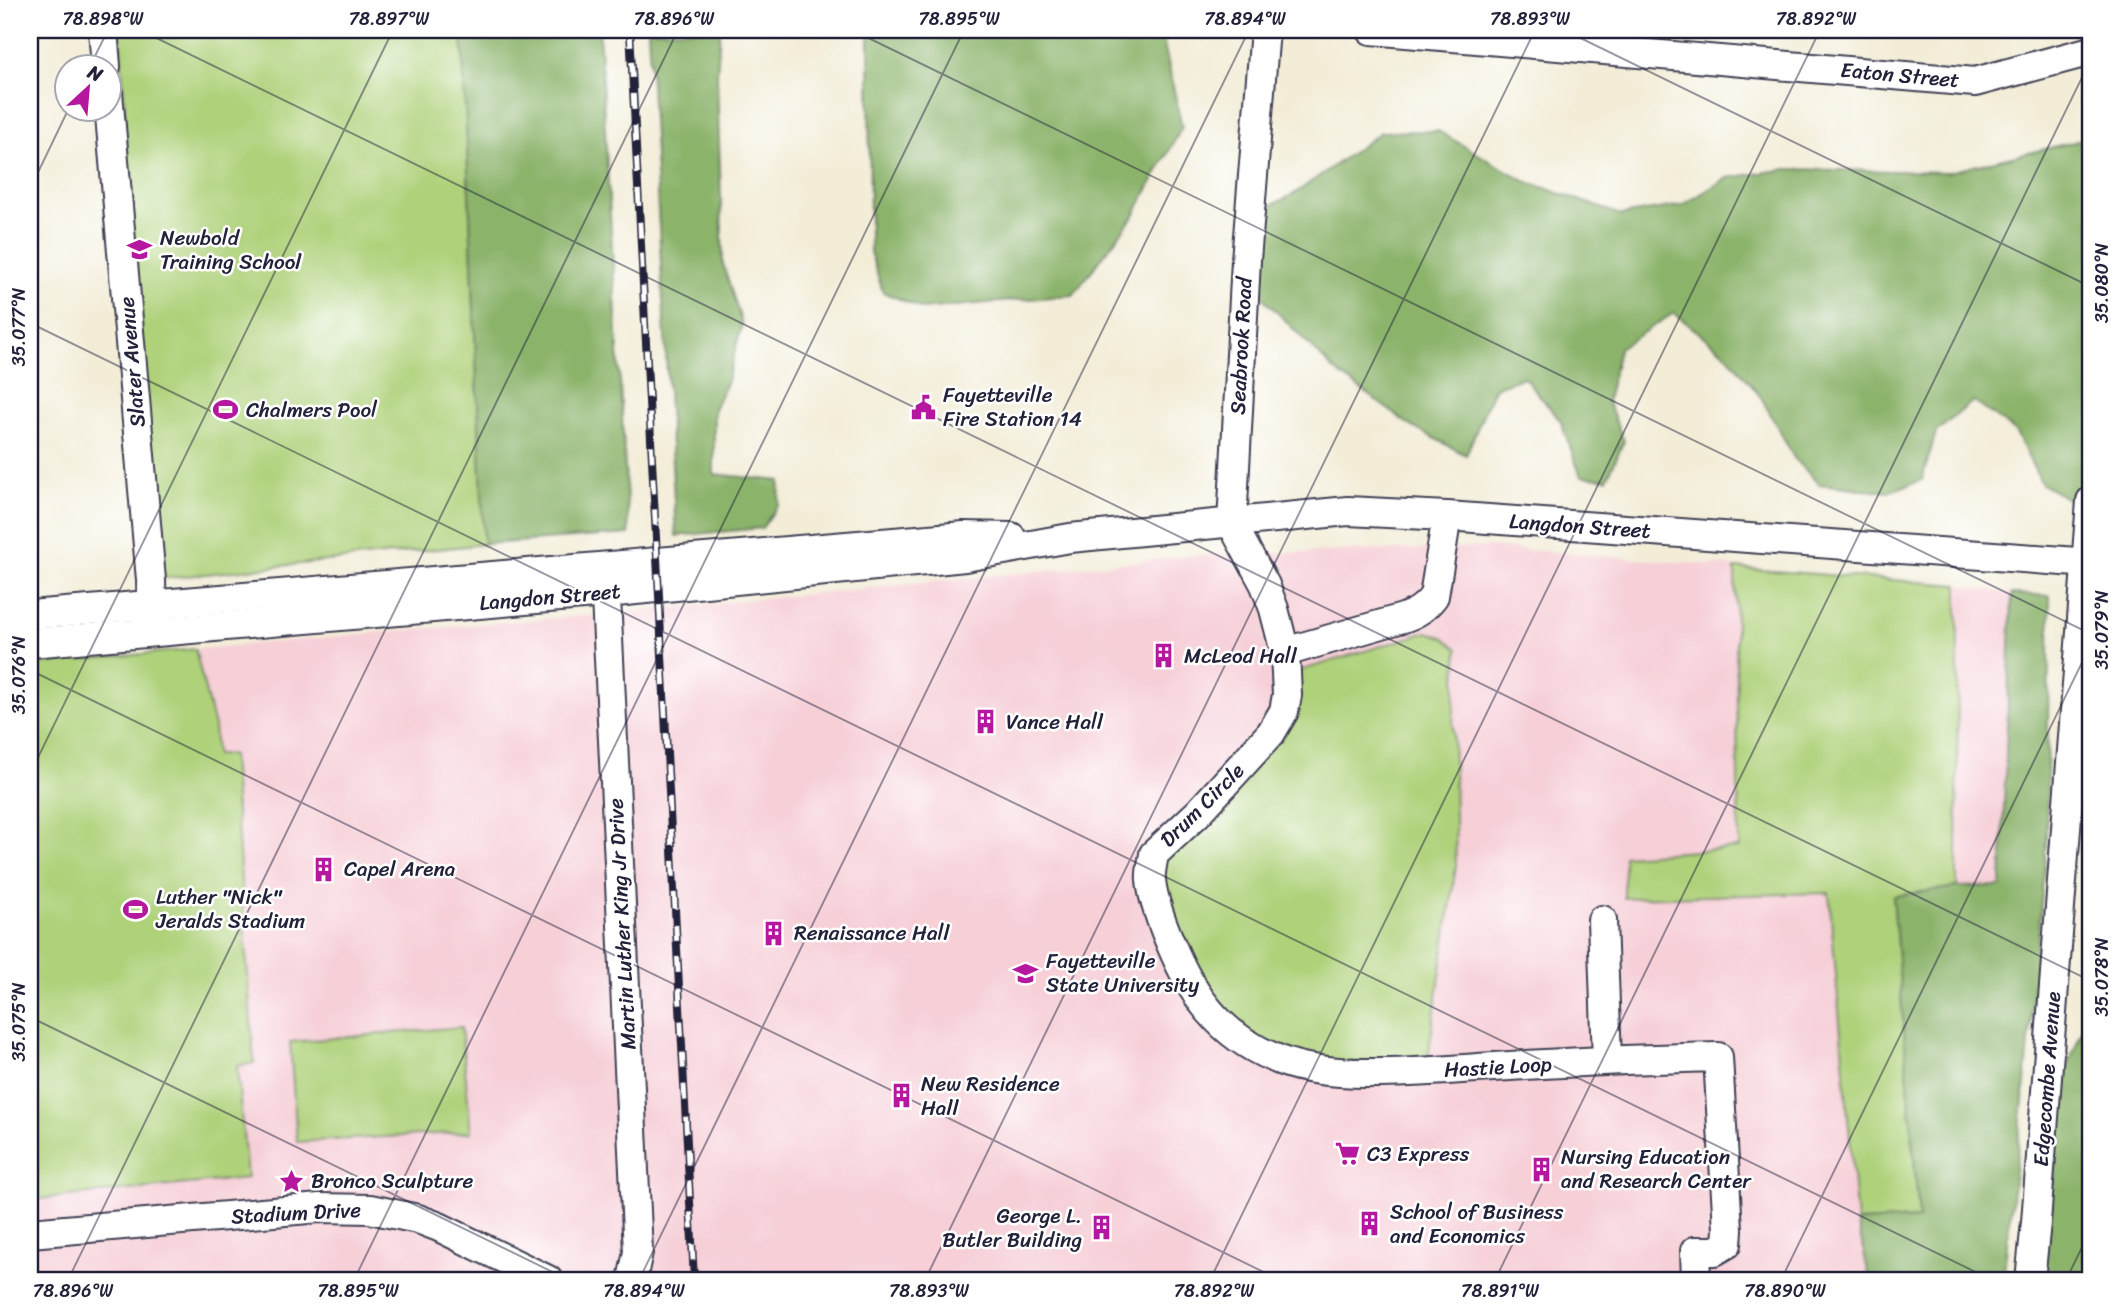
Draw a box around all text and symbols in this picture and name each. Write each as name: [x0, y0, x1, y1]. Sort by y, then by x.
text: 78.898°W: [63, 3, 145, 35]
text: 78.897°W: [349, 3, 430, 35]
text: 78.896°W: [634, 3, 715, 35]
text: 78.895°W: [918, 3, 1001, 35]
text: 78.894°W: [1204, 3, 1287, 35]
text: 78.893°W: [1490, 3, 1571, 35]
text: 78.892°W: [1776, 3, 1857, 35]
street label: Eaton Street: [1839, 51, 1961, 99]
north arrow: [52, 52, 122, 122]
text: N: [81, 55, 109, 91]
place label: Newbold Training School: [160, 219, 302, 281]
school or university icon: Newbold Training School: [126, 236, 154, 264]
text: 35.080°N: [2086, 242, 2118, 323]
street label: Seabrook Road: [1218, 274, 1264, 416]
text: 35.077°N: [3, 287, 35, 366]
street label: Slater Avenue: [107, 295, 157, 429]
place label: Fayetteville Fire Station 14: [943, 376, 1082, 438]
place label: Chalmers Pool: [246, 391, 378, 429]
public building icon: Fayetteville Fire Station 14: [909, 393, 937, 421]
sports icon: Chalmers Pool: [212, 396, 240, 424]
street label: Langdon Street: [1508, 502, 1652, 550]
street label: Langdon Street: [478, 572, 622, 622]
text: 35.079°N: [2086, 590, 2118, 670]
text: 35.076°N: [3, 635, 35, 714]
place label: McLeod Hall: [1184, 637, 1298, 675]
building icon: McLeod Hall: [1150, 642, 1178, 670]
place label: Vance Hall: [1006, 703, 1104, 741]
building icon: Vance Hall: [972, 708, 1000, 736]
street label: Drum Circle: [1150, 753, 1254, 857]
street label: Martin Luther King Jr Drive: [596, 797, 648, 1051]
place label: Capel Arena: [344, 850, 456, 888]
building icon: Capel Arena: [310, 855, 338, 883]
place label: Luther "Nick" Jeralds Stadium: [155, 878, 305, 940]
sports icon: Luther "Nick" Jeralds Stadium: [122, 895, 150, 923]
place label: Renaissance Hall: [794, 914, 950, 952]
building icon: Renaissance Hall: [760, 919, 788, 947]
text: 35.078°N: [2086, 937, 2118, 1017]
place label: Fayetteville State University: [1046, 942, 1199, 1004]
school or university icon: Fayetteville State University: [1012, 959, 1040, 987]
text: 35.075°N: [3, 982, 35, 1062]
street label: Edgecombe Avenue: [2022, 990, 2072, 1168]
street label: Hastie Loop: [1443, 1045, 1553, 1089]
place label: New Residence Hall: [921, 1065, 1060, 1127]
building icon: New Residence Hall: [887, 1082, 915, 1110]
place label: C3 Express: [1367, 1135, 1470, 1173]
place label: Nursing Education and Research Center: [1561, 1138, 1752, 1200]
supermarket icon: C3 Express: [1333, 1140, 1361, 1168]
building icon: Nursing Education and Research Center: [1527, 1155, 1555, 1183]
place label: Bronco Sculpture: [311, 1162, 473, 1200]
place icon: Bronco Sculpture: [277, 1167, 305, 1195]
street label: Stadium Drive: [230, 1191, 362, 1235]
place label: School of Business and Economics: [1390, 1193, 1564, 1255]
place label: George L. Butler Building: [942, 1197, 1082, 1259]
building icon: School of Business and Economics: [1356, 1210, 1384, 1238]
building icon: George L. Butler Building: [1088, 1214, 1116, 1242]
text: 78.896°W: [33, 1275, 114, 1307]
text: 78.895°W: [317, 1275, 400, 1307]
text: 78.894°W: [603, 1275, 686, 1307]
text: 78.893°W: [889, 1275, 970, 1307]
text: 78.892°W: [1174, 1275, 1255, 1307]
text: 78.891°W: [1461, 1275, 1540, 1307]
text: 78.890°W: [1744, 1275, 1827, 1307]

